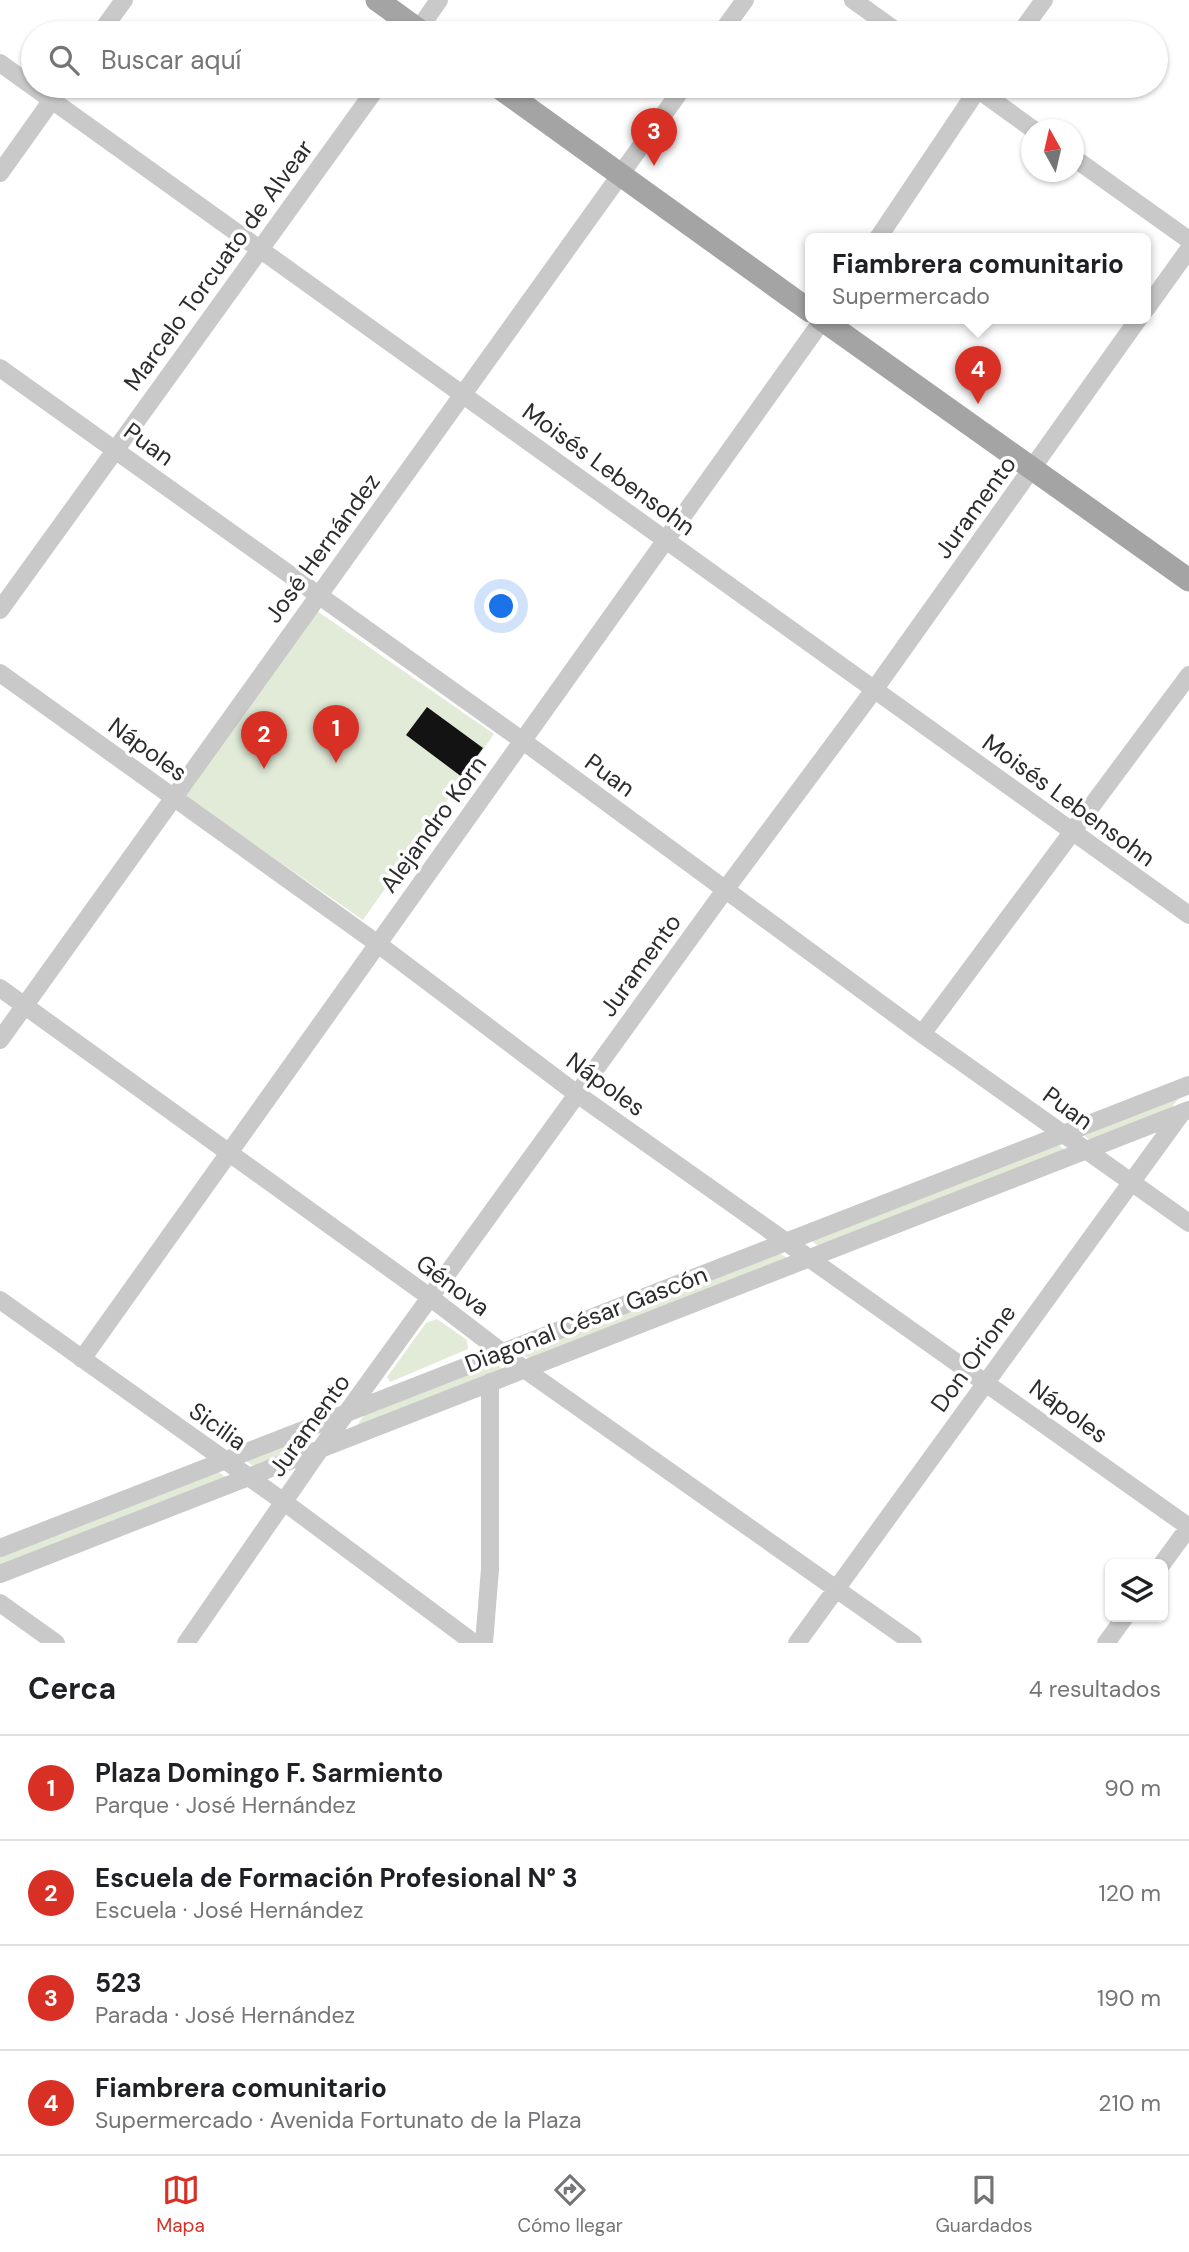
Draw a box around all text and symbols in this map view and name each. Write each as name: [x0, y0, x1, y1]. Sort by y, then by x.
search box: [21, 21, 1168, 98]
icon: search: [45, 41, 83, 79]
text: Buscar aquí: [101, 43, 241, 77]
pin: 3: [631, 108, 677, 166]
north arrow: [1021, 119, 1084, 182]
street label: Marcelo Torcuato de Alvear: [116, 133, 320, 397]
popup: [805, 233, 1151, 324]
text: Fiambrera comunitario: [832, 247, 1124, 281]
text: Supermercado: [832, 281, 990, 311]
pin: 4: [955, 346, 1001, 404]
street label: Moisés Lebensohn: [516, 396, 702, 542]
street label: Puan: [118, 415, 180, 473]
street label: Juramento: [927, 449, 1023, 565]
street label: José Hernández: [257, 467, 387, 629]
your location: [484, 589, 518, 623]
pin: 1: [313, 705, 359, 763]
street label: Nápoles: [103, 710, 193, 788]
pin: 2: [241, 711, 287, 769]
street label: Moisés Lebensohn: [976, 727, 1162, 873]
street label: Puan: [579, 746, 641, 804]
street label: Alejandro Korn: [373, 749, 493, 899]
street label: Juramento: [592, 907, 688, 1023]
street label: Nápoles: [561, 1045, 651, 1123]
street label: Puan: [1037, 1079, 1099, 1137]
street label: Génova: [410, 1247, 496, 1323]
street label: Diagonal César Gascón: [460, 1258, 712, 1380]
street label: Don Orione: [923, 1298, 1023, 1418]
street label: Juramento: [261, 1367, 357, 1483]
street label: Nápoles: [1024, 1372, 1114, 1450]
street label: Sicilia: [183, 1395, 253, 1457]
map controls: [1105, 1559, 1168, 1622]
button: layers: [1105, 1559, 1168, 1622]
text: Cerca: [28, 1669, 116, 1708]
text: 4 resultados: [1029, 1674, 1161, 1704]
text: Plaza Domingo F. Sarmiento: [95, 1756, 443, 1790]
text: 1: [47, 1773, 55, 1803]
text: 90 m: [1104, 1773, 1161, 1803]
text: Parque · José Hernández: [95, 1790, 356, 1820]
text: Escuela de Formación Profesional N° 3: [95, 1861, 578, 1895]
text: 2: [44, 1878, 58, 1908]
text: 120 m: [1098, 1878, 1161, 1908]
text: Escuela · José Hernández: [95, 1895, 363, 1925]
text: 523: [95, 1966, 142, 2000]
text: 3: [44, 1983, 58, 2013]
text: 190 m: [1097, 1983, 1161, 2013]
text: Parada · José Hernández: [95, 2000, 355, 2030]
text: Fiambrera comunitario: [95, 2071, 387, 2105]
text: 4: [44, 2088, 58, 2118]
text: 210 m: [1098, 2088, 1161, 2118]
text: Supermercado · Avenida Fortunato de la Plaza: [95, 2105, 582, 2135]
tab: Mapa: [156, 2171, 205, 2238]
tab: Cómo llegar: [517, 2171, 623, 2238]
tab: Guardados: [935, 2171, 1033, 2238]

